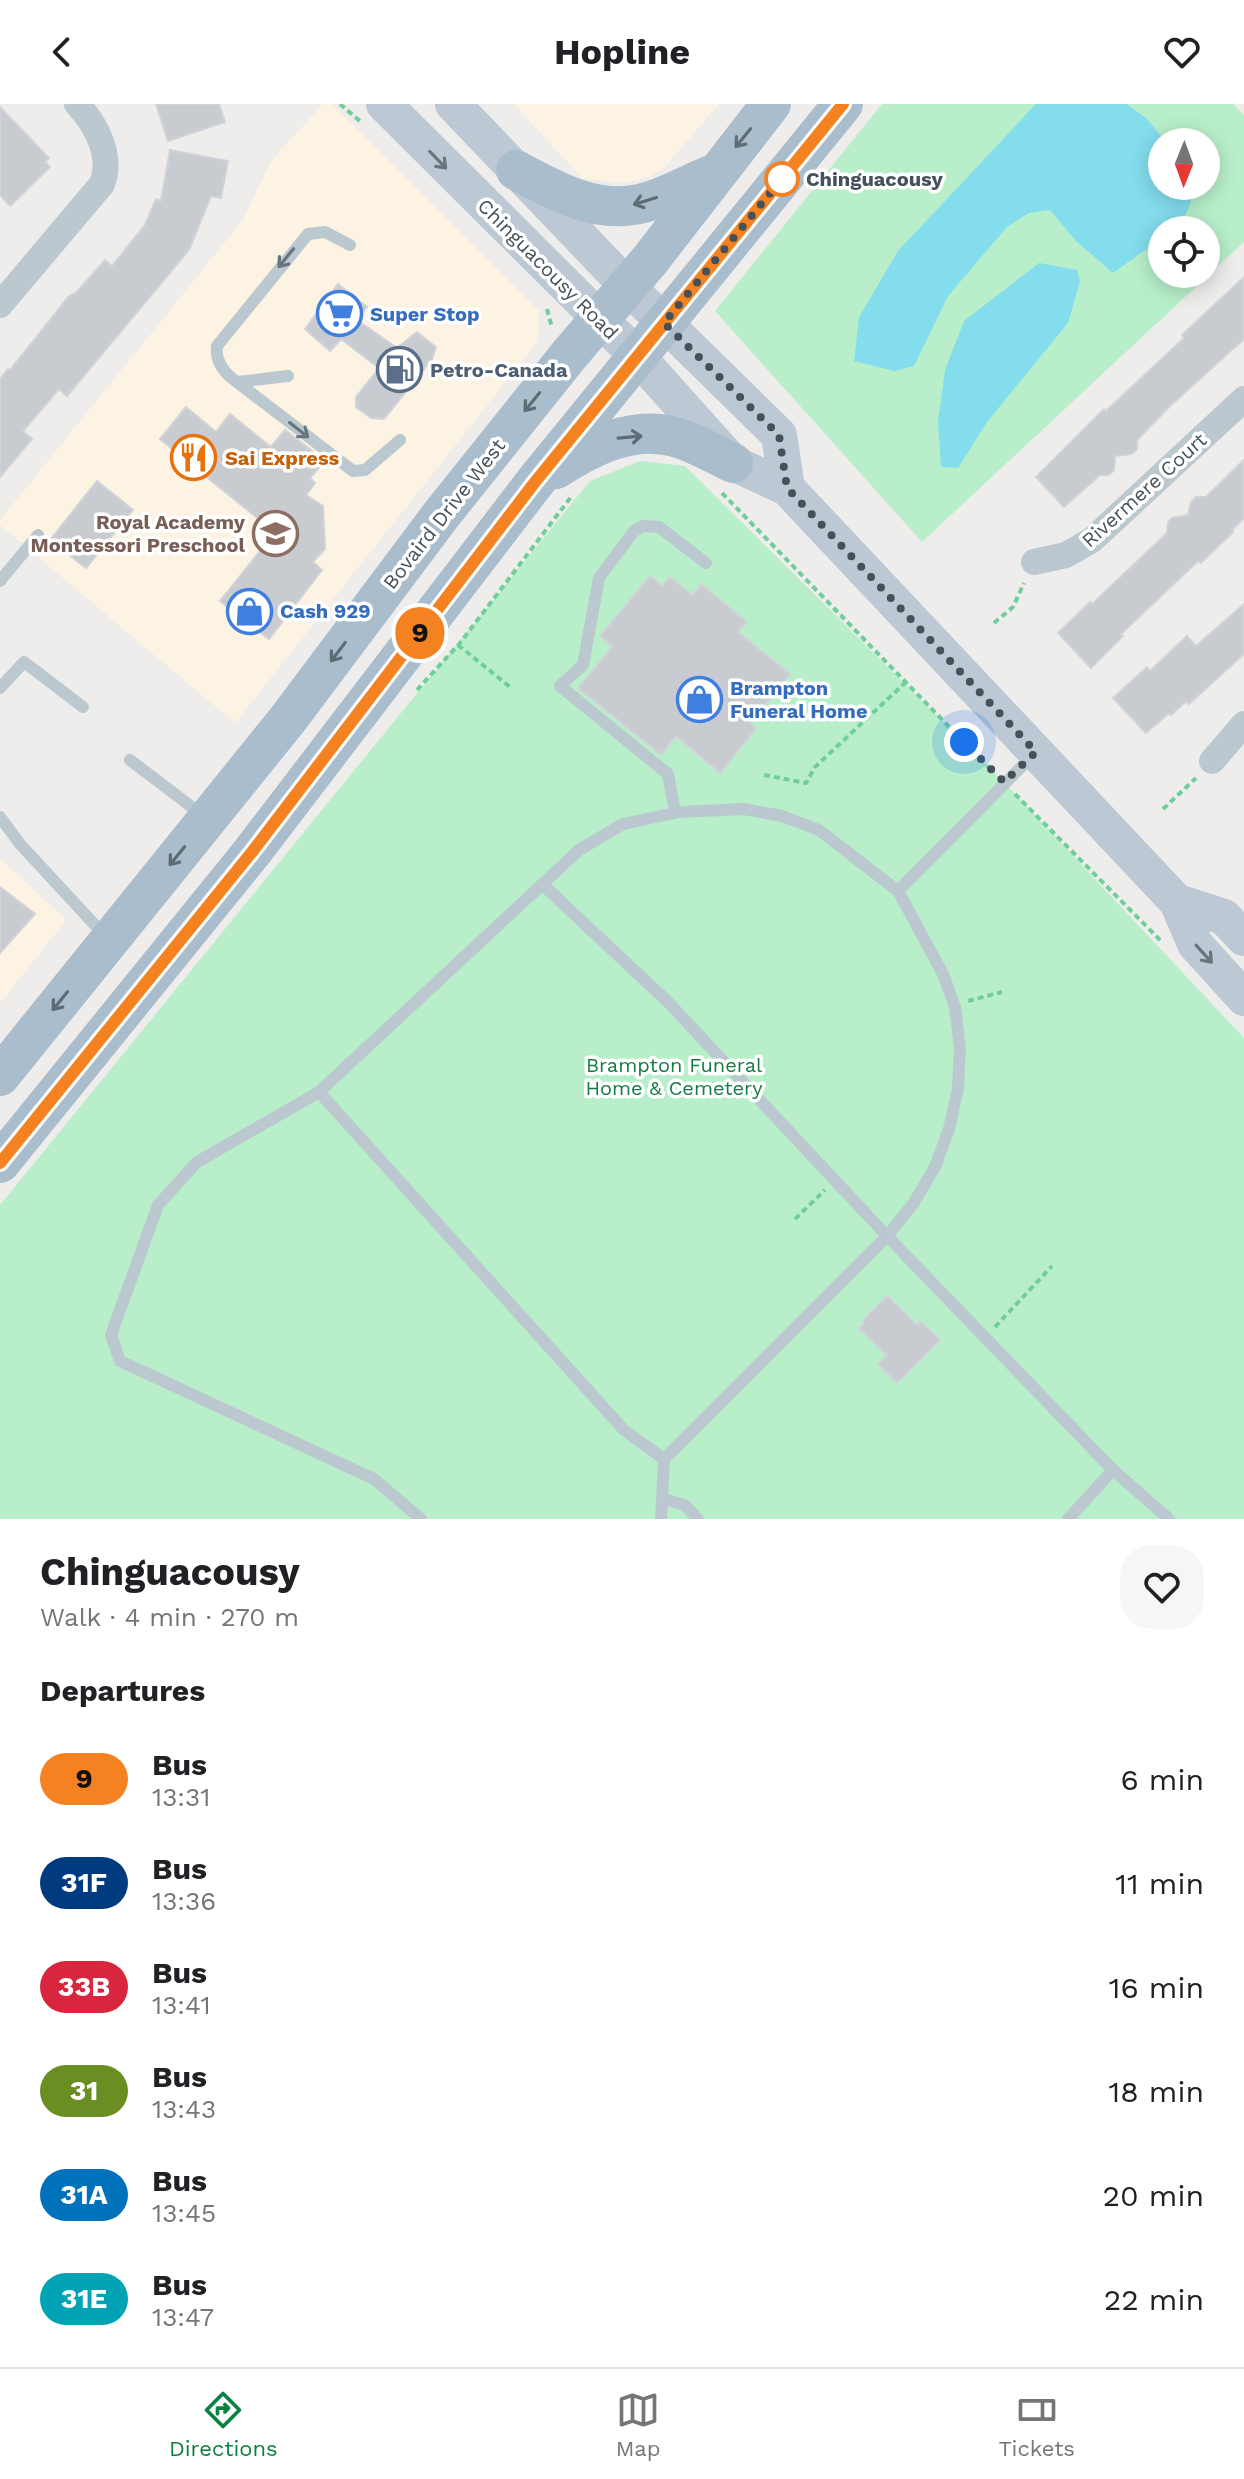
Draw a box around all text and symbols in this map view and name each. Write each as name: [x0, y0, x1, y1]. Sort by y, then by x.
icon: back: [40, 30, 84, 74]
icon: heart: [1160, 30, 1204, 74]
text: Hopline: [554, 31, 690, 73]
one-way arrow: [735, 127, 752, 148]
north arrow: [1148, 128, 1220, 200]
map controls: [1148, 128, 1220, 288]
one-way arrow: [429, 150, 448, 170]
marker: Chinguacousy: [765, 162, 799, 196]
place label: Chinguacousy: [806, 167, 943, 191]
street label: Chinguacousy Road: [473, 194, 623, 344]
one-way arrow: [633, 195, 658, 209]
button: locate: [1148, 216, 1220, 288]
one-way arrow: [278, 248, 296, 269]
supermarket icon: Super Stop: [315, 290, 363, 338]
place label: Super Stop: [370, 302, 480, 326]
fuel station icon: Petro-Canada: [375, 346, 423, 394]
place label: Petro-Canada: [430, 358, 568, 382]
one-way arrow: [523, 391, 540, 412]
one-way arrow: [288, 421, 309, 438]
street label: Rivermere Court: [1077, 427, 1212, 552]
one-way arrow: [616, 429, 642, 444]
restaurant icon: Sai Express: [170, 434, 218, 482]
street label: Bovaird Drive West: [378, 434, 511, 594]
place label: Sai Express: [225, 446, 340, 470]
place label: Royal Academy Montessori Preschool: [31, 510, 246, 557]
school or university icon: Royal Academy Montessori Preschool: [252, 510, 300, 558]
shop icon: Cash 929: [225, 587, 273, 635]
place label: Cash 929: [280, 599, 371, 623]
line badge: 9: [394, 607, 446, 659]
text: 9: [411, 616, 429, 649]
one-way arrow: [330, 641, 347, 662]
shop icon: Brampton Funeral Home: [675, 675, 723, 723]
place label: Brampton Funeral Home: [730, 676, 867, 723]
your location: [944, 722, 984, 762]
one-way arrow: [168, 845, 186, 866]
one-way arrow: [1194, 943, 1213, 964]
one-way arrow: [51, 991, 69, 1011]
park label: Brampton Funeral Home & Cemetery: [585, 1053, 763, 1100]
button: heart: [1120, 1545, 1204, 1629]
text: Chinguacousy: [40, 1550, 300, 1594]
text: Walk · 4 min · 270 m: [40, 1602, 299, 1632]
text: Departures: [40, 1673, 205, 1708]
text: Bus: [152, 1747, 207, 1782]
text: 9: [75, 1762, 93, 1795]
text: 6 min: [1120, 1762, 1204, 1797]
text: 13:31: [152, 1782, 210, 1812]
text: Bus: [152, 1851, 207, 1886]
text: 31F: [61, 1866, 107, 1899]
text: 11 min: [1115, 1866, 1204, 1901]
text: 13:36: [152, 1886, 216, 1916]
text: Bus: [152, 1955, 207, 1990]
text: 33B: [58, 1970, 110, 2003]
text: 16 min: [1109, 1970, 1204, 2005]
text: 13:41: [152, 1990, 211, 2020]
text: Bus: [152, 2059, 207, 2094]
text: 31: [70, 2074, 98, 2107]
text: 18 min: [1108, 2074, 1204, 2109]
text: 13:43: [152, 2094, 216, 2124]
text: Bus: [152, 2163, 207, 2198]
text: 31A: [60, 2178, 108, 2211]
text: 20 min: [1102, 2178, 1204, 2213]
text: 13:45: [152, 2198, 216, 2228]
text: Bus: [152, 2267, 207, 2302]
text: 31E: [61, 2282, 107, 2315]
text: 22 min: [1104, 2282, 1204, 2317]
text: 13:47: [152, 2302, 214, 2332]
tab: Directions: [169, 2388, 278, 2461]
tab: Map: [616, 2388, 661, 2461]
tab: Tickets: [999, 2388, 1075, 2461]

